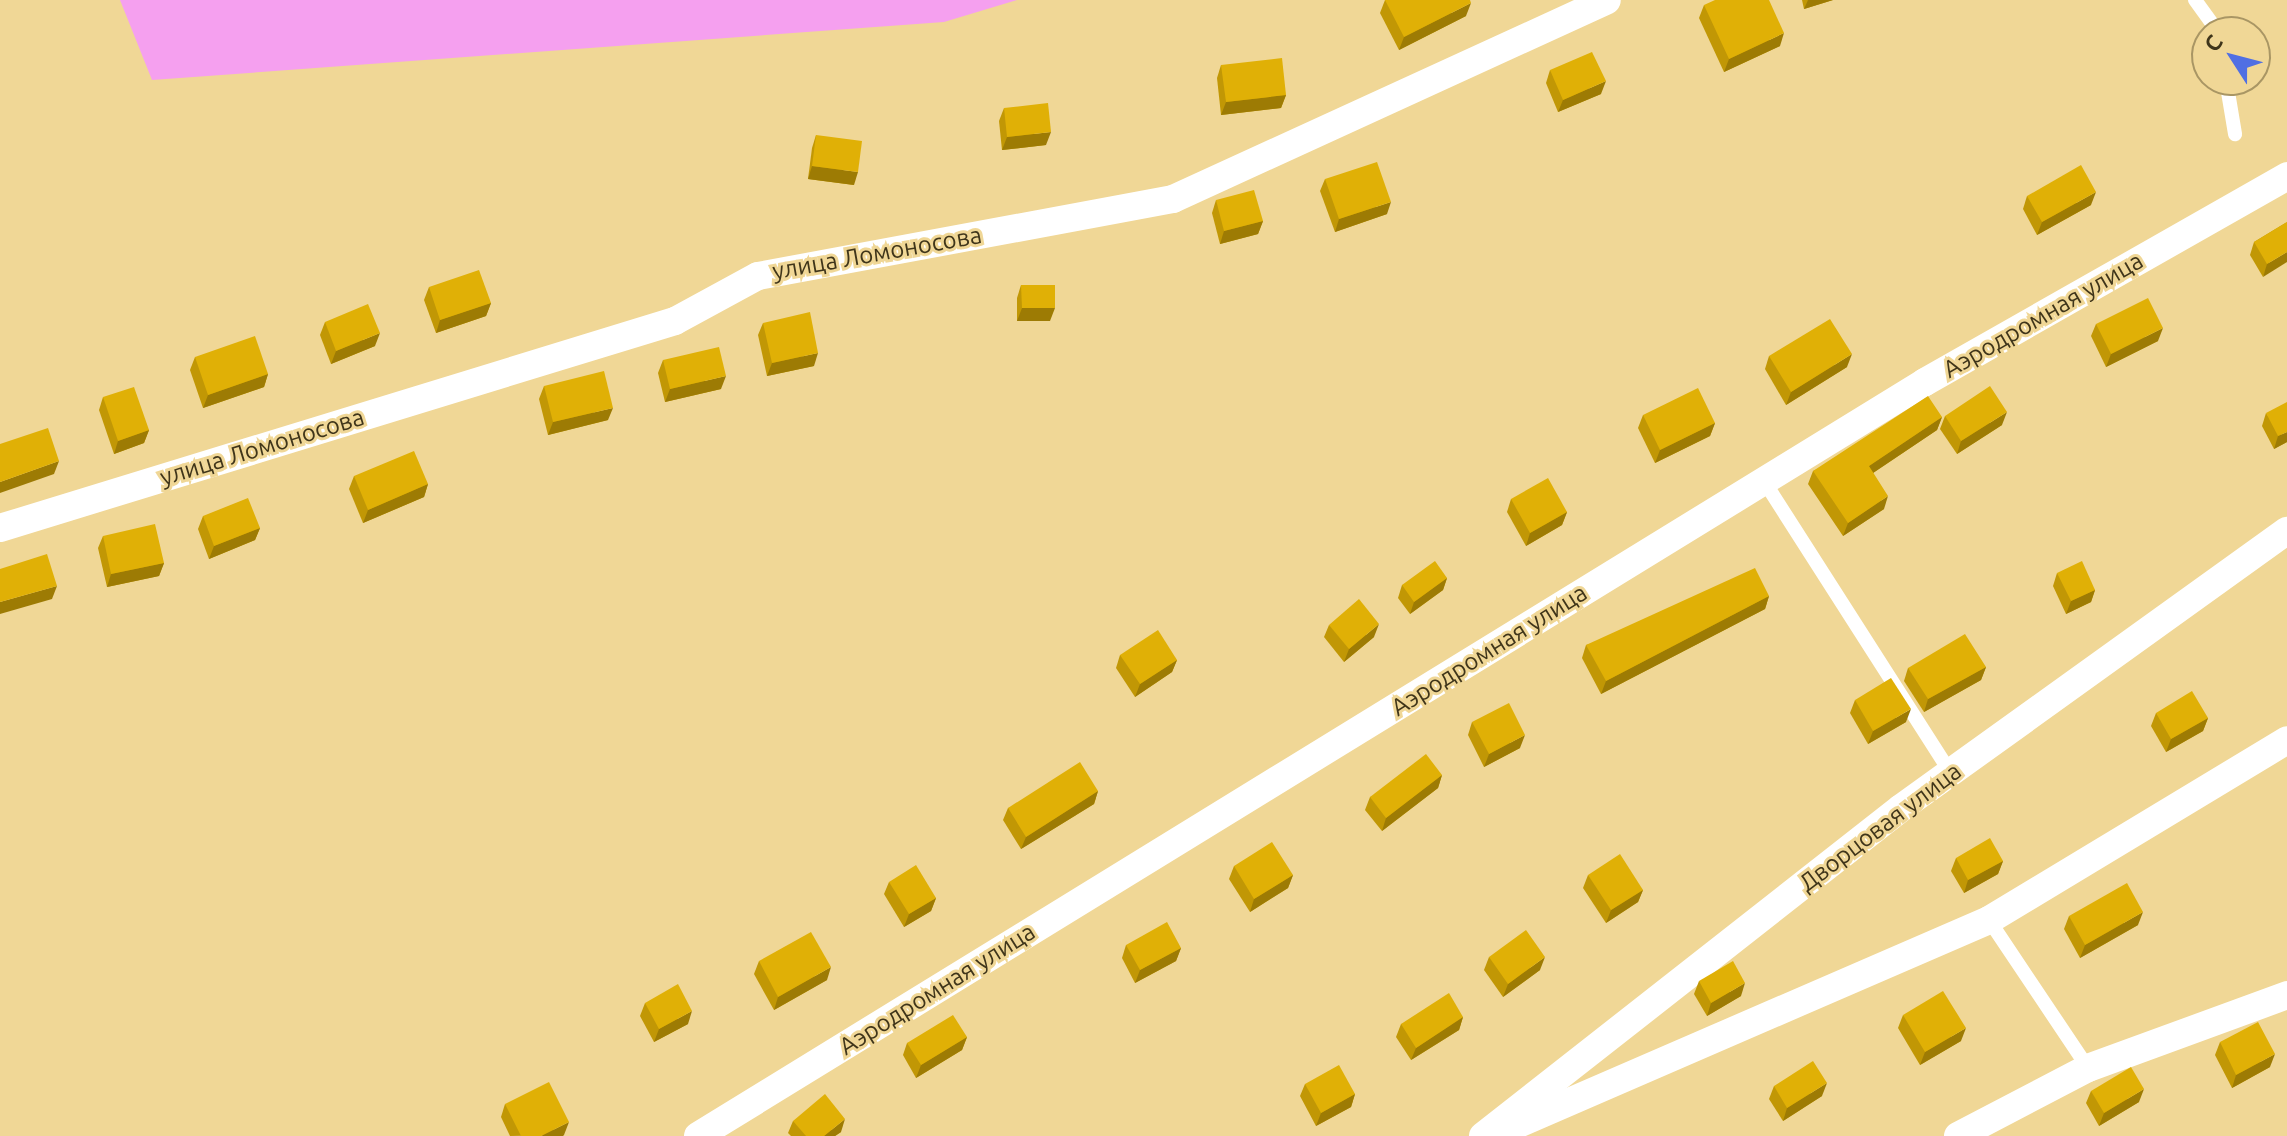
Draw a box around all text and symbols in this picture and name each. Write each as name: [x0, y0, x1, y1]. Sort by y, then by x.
north arrow: [2191, 16, 2271, 96]
text: С: [2199, 30, 2227, 56]
street label: улица Ломоносова: [770, 220, 984, 286]
street label: Аэродромная улица: [1938, 246, 2148, 384]
street label: улица Ломоносова: [156, 402, 368, 492]
street label: Аэродромная улица: [1386, 578, 1592, 722]
street label: Дворцовая улица: [1793, 757, 1967, 897]
street label: Аэродромная улица: [834, 917, 1040, 1061]

